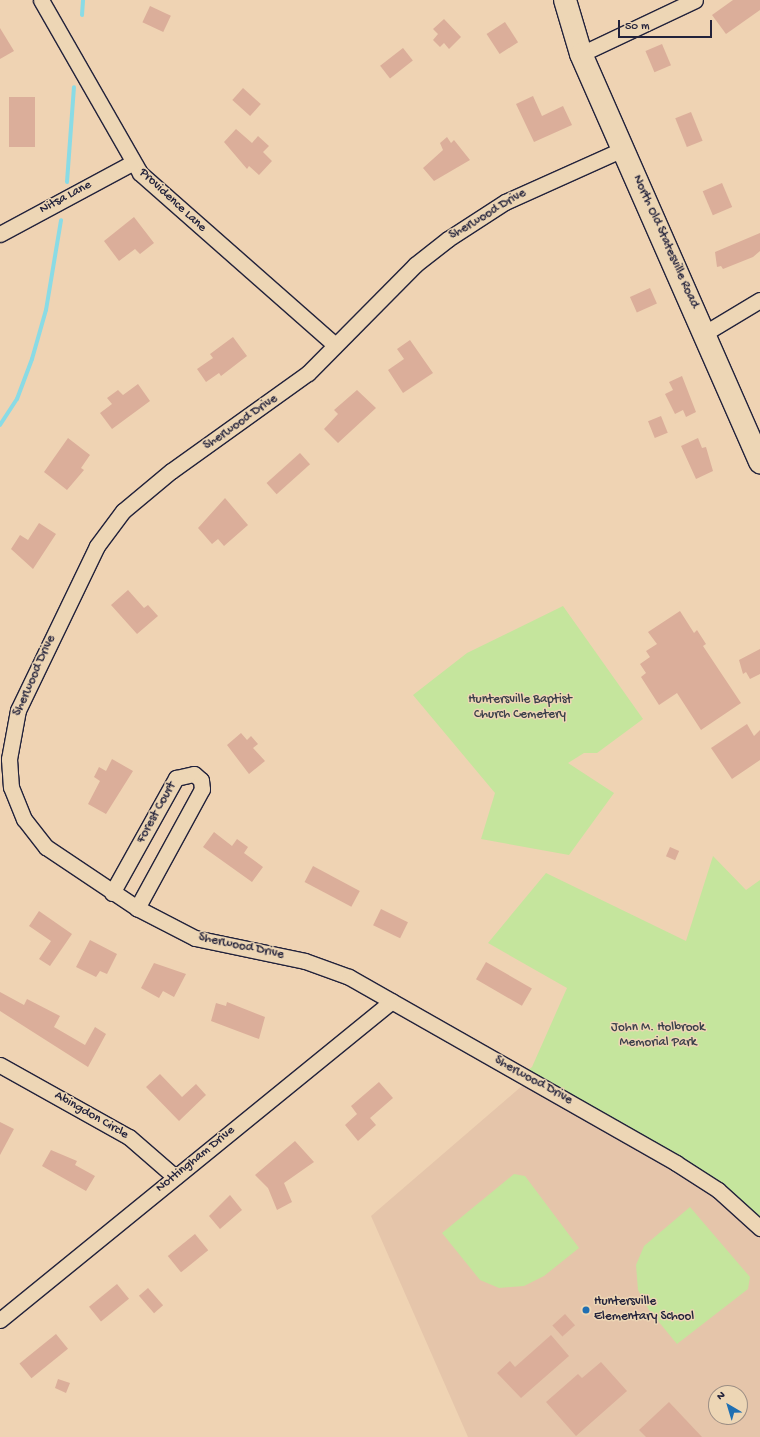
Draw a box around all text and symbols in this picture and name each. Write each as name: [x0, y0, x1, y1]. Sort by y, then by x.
scale bar: [620, 12, 714, 38]
text: 50 m: [625, 20, 650, 34]
street label: Providence Lane: [135, 166, 209, 236]
street label: North Old Statesville Road: [629, 173, 701, 311]
street label: Nitsa Lane: [37, 178, 95, 218]
street label: Sherwood Drive: [447, 186, 529, 244]
street label: Sherwood Drive: [201, 392, 281, 454]
street label: Sherwood Drive: [10, 633, 60, 719]
park label: Huntersville Baptist Church Cemetery: [468, 693, 572, 724]
street label: Forest Court: [134, 780, 180, 846]
street label: Sherwood Drive: [197, 930, 285, 964]
park label: John M. Holbrook Memorial Park: [611, 1021, 705, 1052]
street label: Sherwood Drive: [491, 1053, 575, 1109]
street label: Abingdon Circle: [51, 1088, 131, 1144]
street label: Nottingham Drive: [153, 1123, 239, 1197]
place label: Huntersville Elementary School: [594, 1295, 694, 1326]
marker: Huntersville Elementary School: [581, 1305, 591, 1315]
north arrow: [708, 1385, 748, 1425]
text: N: [715, 1389, 728, 1403]

